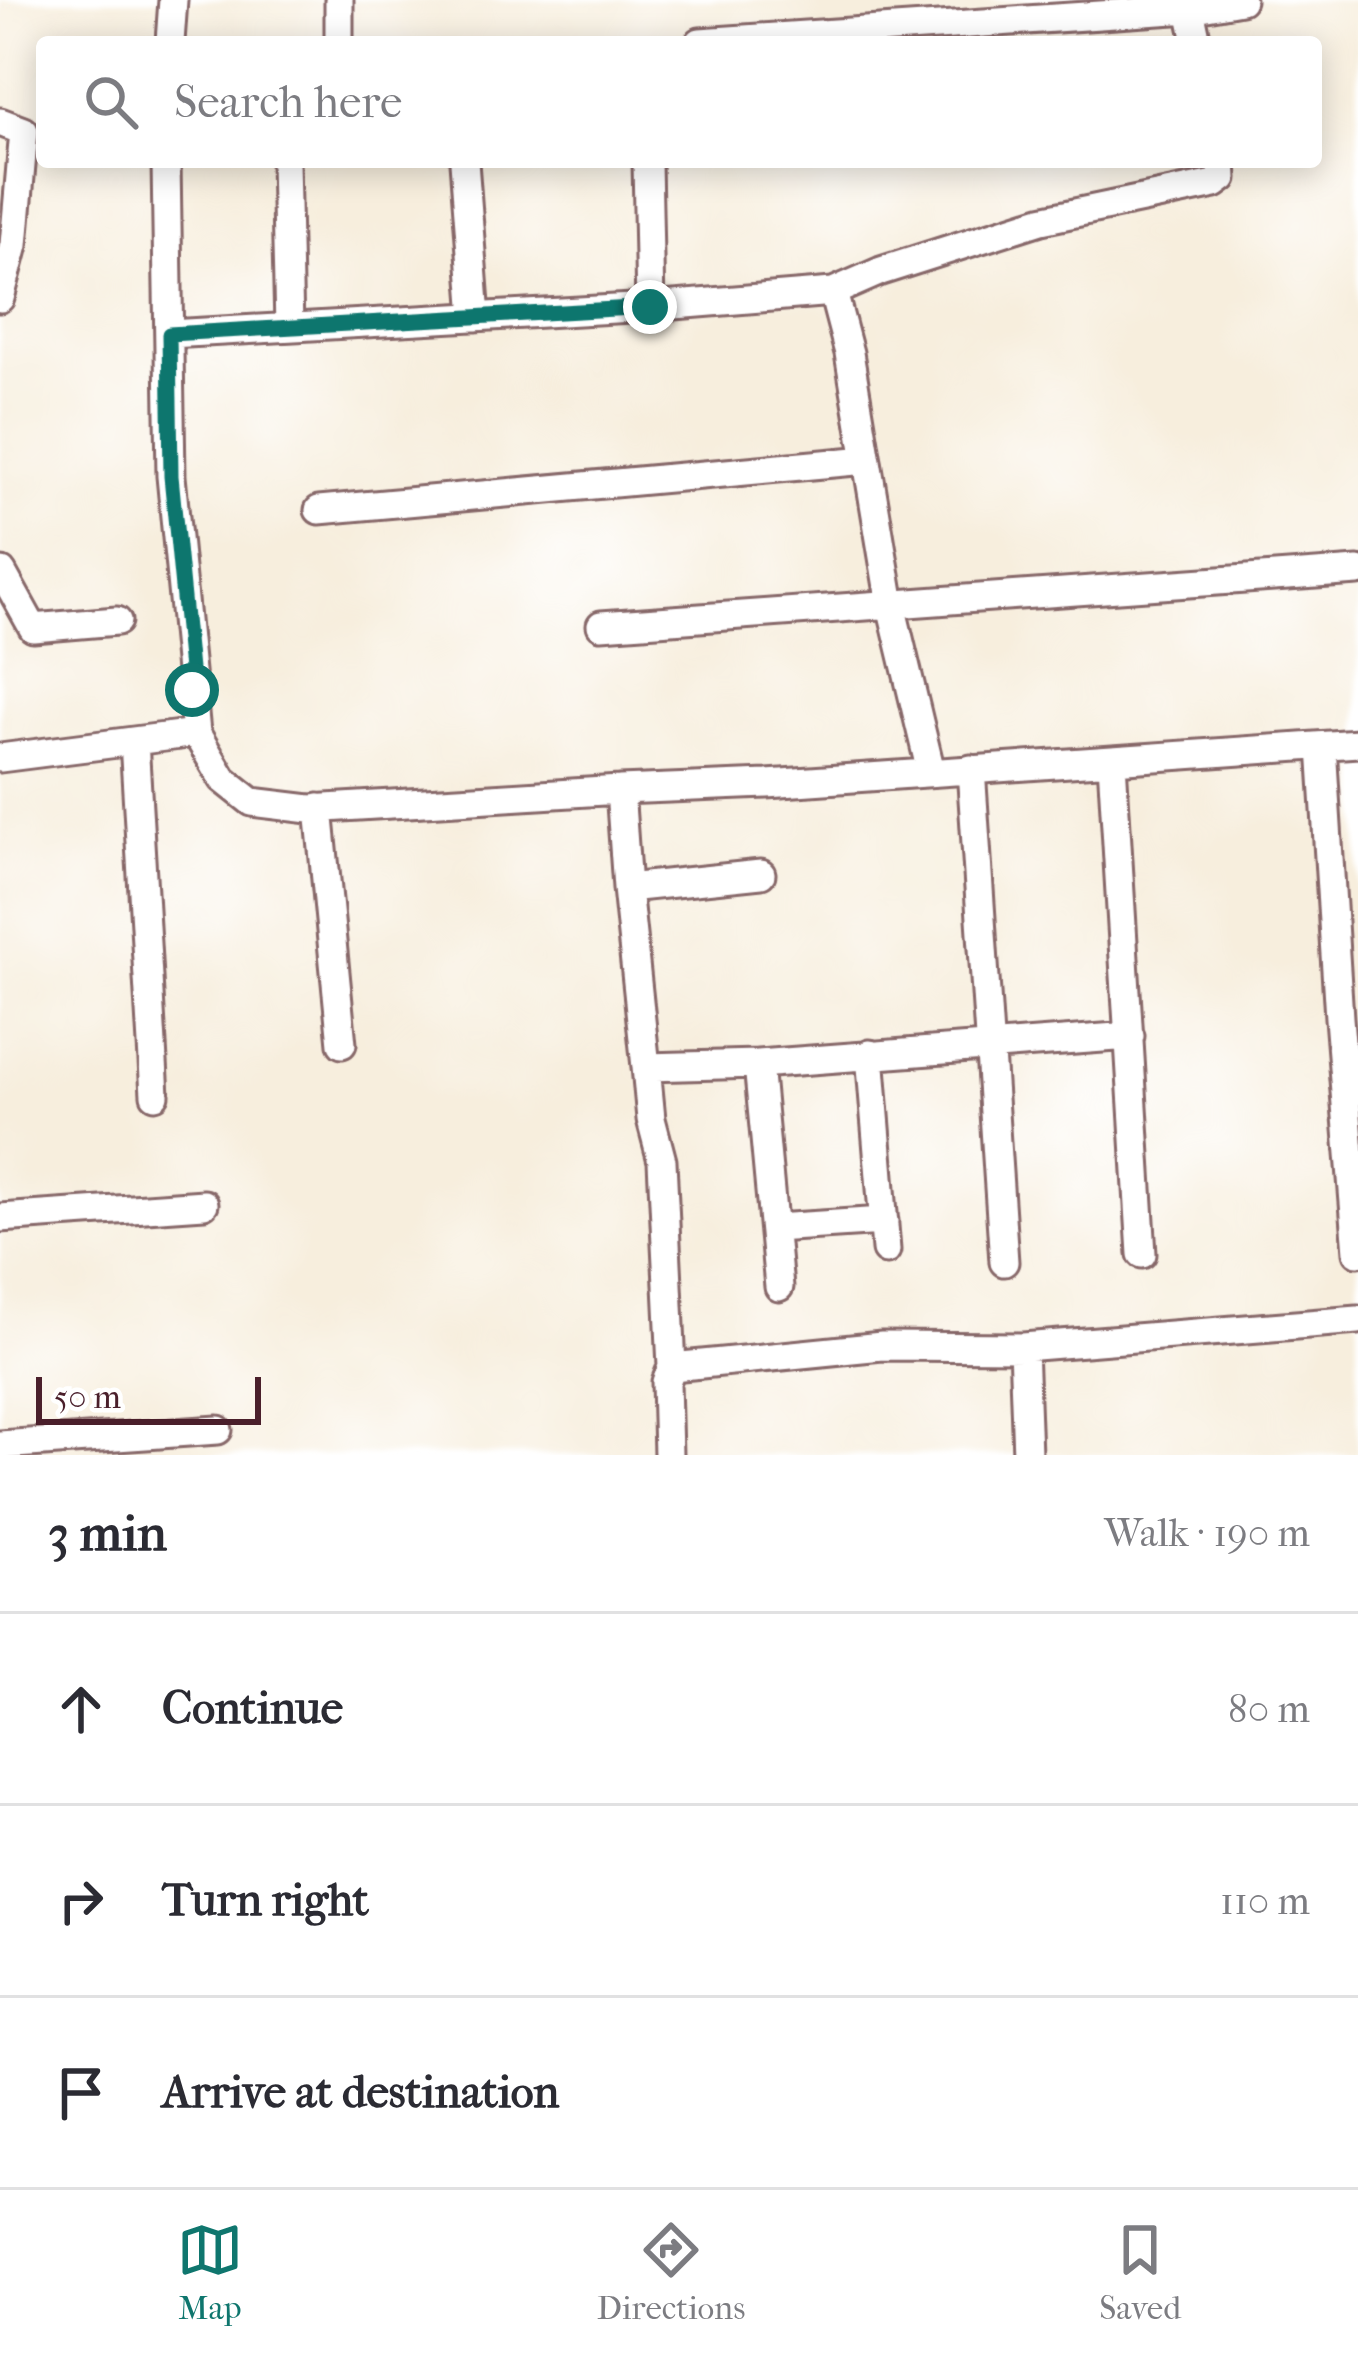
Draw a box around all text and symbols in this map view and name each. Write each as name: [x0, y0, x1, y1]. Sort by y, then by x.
search box: [36, 36, 1322, 168]
icon: search: [78, 69, 144, 135]
text: Search here: [174, 76, 402, 129]
route end: [623, 280, 677, 334]
route start: [165, 663, 219, 717]
scale bar: [36, 1371, 261, 1424]
text: 50 m: [54, 1378, 121, 1417]
text: 3 min: [48, 1503, 167, 1563]
text: Walk · 190 m: [1104, 1510, 1310, 1556]
icon: ahead: [48, 1676, 114, 1742]
text: Continue: [162, 1682, 343, 1735]
text: 80 m: [1228, 1686, 1310, 1732]
icon: right: [48, 1868, 114, 1934]
text: Turn right: [162, 1874, 369, 1927]
text: 110 m: [1220, 1878, 1310, 1924]
icon: arrive: [48, 2060, 114, 2126]
text: Arrive at destination: [162, 2066, 559, 2119]
tab: Map: [177, 2217, 243, 2328]
tab: Directions: [597, 2217, 745, 2328]
tab: Saved: [1099, 2217, 1181, 2328]

